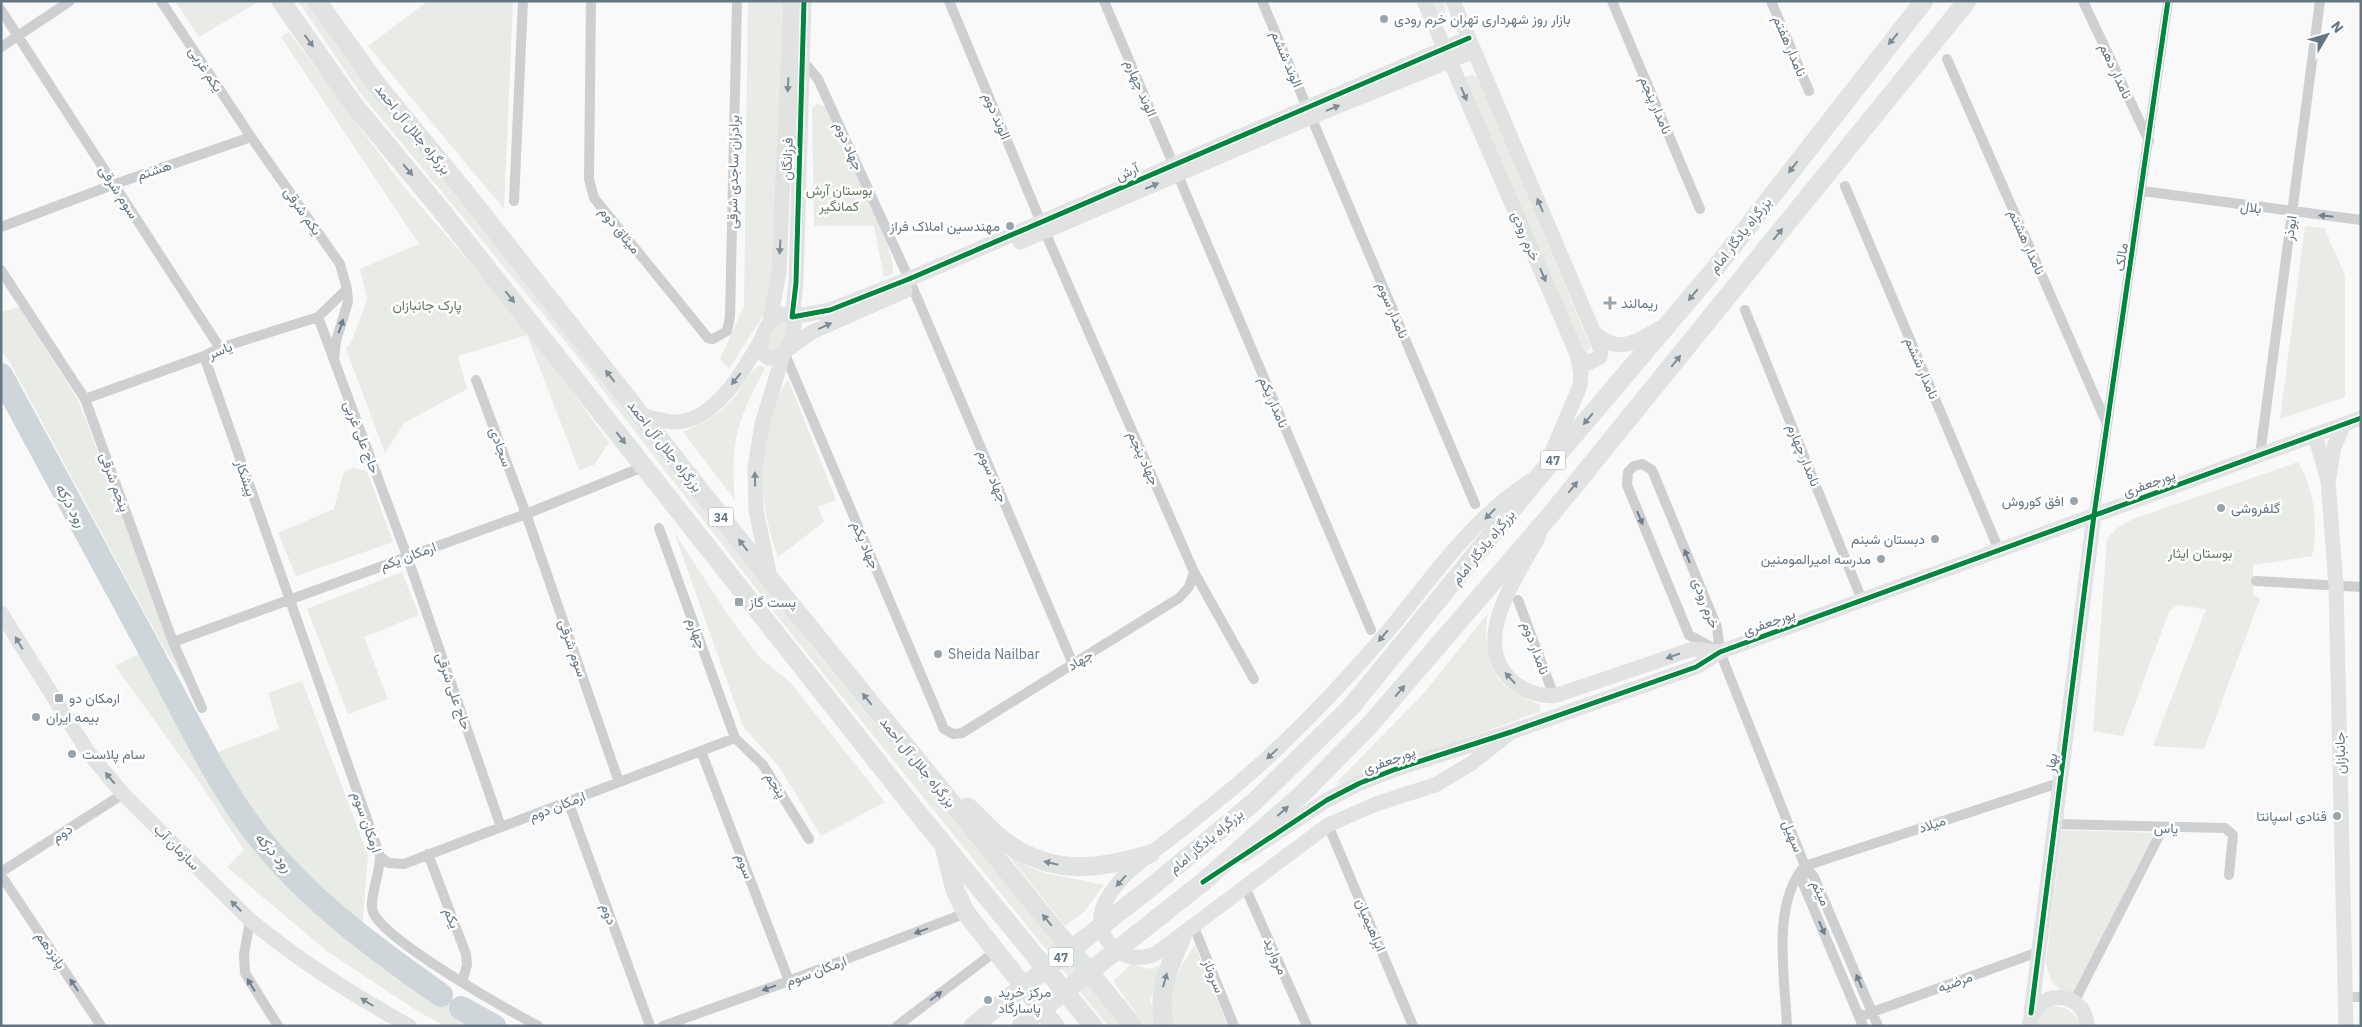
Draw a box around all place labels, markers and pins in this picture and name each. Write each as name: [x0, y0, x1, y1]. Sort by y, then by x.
place label: بازار روز شهرداری تهران خرم رودی: [1394, 10, 1571, 28]
marker: بازار روز شهرداری تهران خرم رودی: [1378, 13, 1390, 25]
place label: مهندسین املاک فراز: [889, 217, 1000, 235]
marker: مهندسین املاک فراز: [1004, 220, 1016, 232]
place label: ریمالند: [1621, 294, 1658, 312]
marker: ریمالند: [1603, 296, 1617, 310]
place label: افق کوروش: [2002, 492, 2064, 510]
marker: افق کوروش: [2068, 495, 2080, 507]
place label: گلفروشی: [2231, 499, 2280, 517]
marker: گلفروشی: [2215, 502, 2227, 514]
place label: دبستان شبنم: [1851, 530, 1925, 548]
marker: دبستان شبنم: [1929, 533, 1941, 545]
place label: مدرسه امیرالمومنین: [1761, 550, 1871, 568]
marker: مدرسه امیرالمومنین: [1875, 553, 1887, 565]
place label: پست گاز: [748, 593, 796, 612]
marker: پست گاز: [733, 596, 745, 608]
place label: Sheida Nailbar: [948, 645, 1040, 663]
marker: Sheida Nailbar: [932, 648, 944, 660]
place label: ارمکان دو: [69, 689, 120, 707]
marker: ارمکان دو: [53, 692, 65, 704]
place label: بیمه ایران: [46, 708, 99, 726]
marker: بیمه ایران: [30, 711, 42, 723]
place label: سام پلاست: [82, 745, 145, 764]
marker: سام پلاست: [66, 748, 78, 760]
place label: قنادی اسپانتا: [2256, 807, 2327, 826]
marker: قنادی اسپانتا: [2331, 810, 2343, 822]
place label: مرکز خرید پاسارگاد: [998, 983, 1051, 1018]
marker: مرکز خرید پاسارگاد: [982, 994, 994, 1006]

